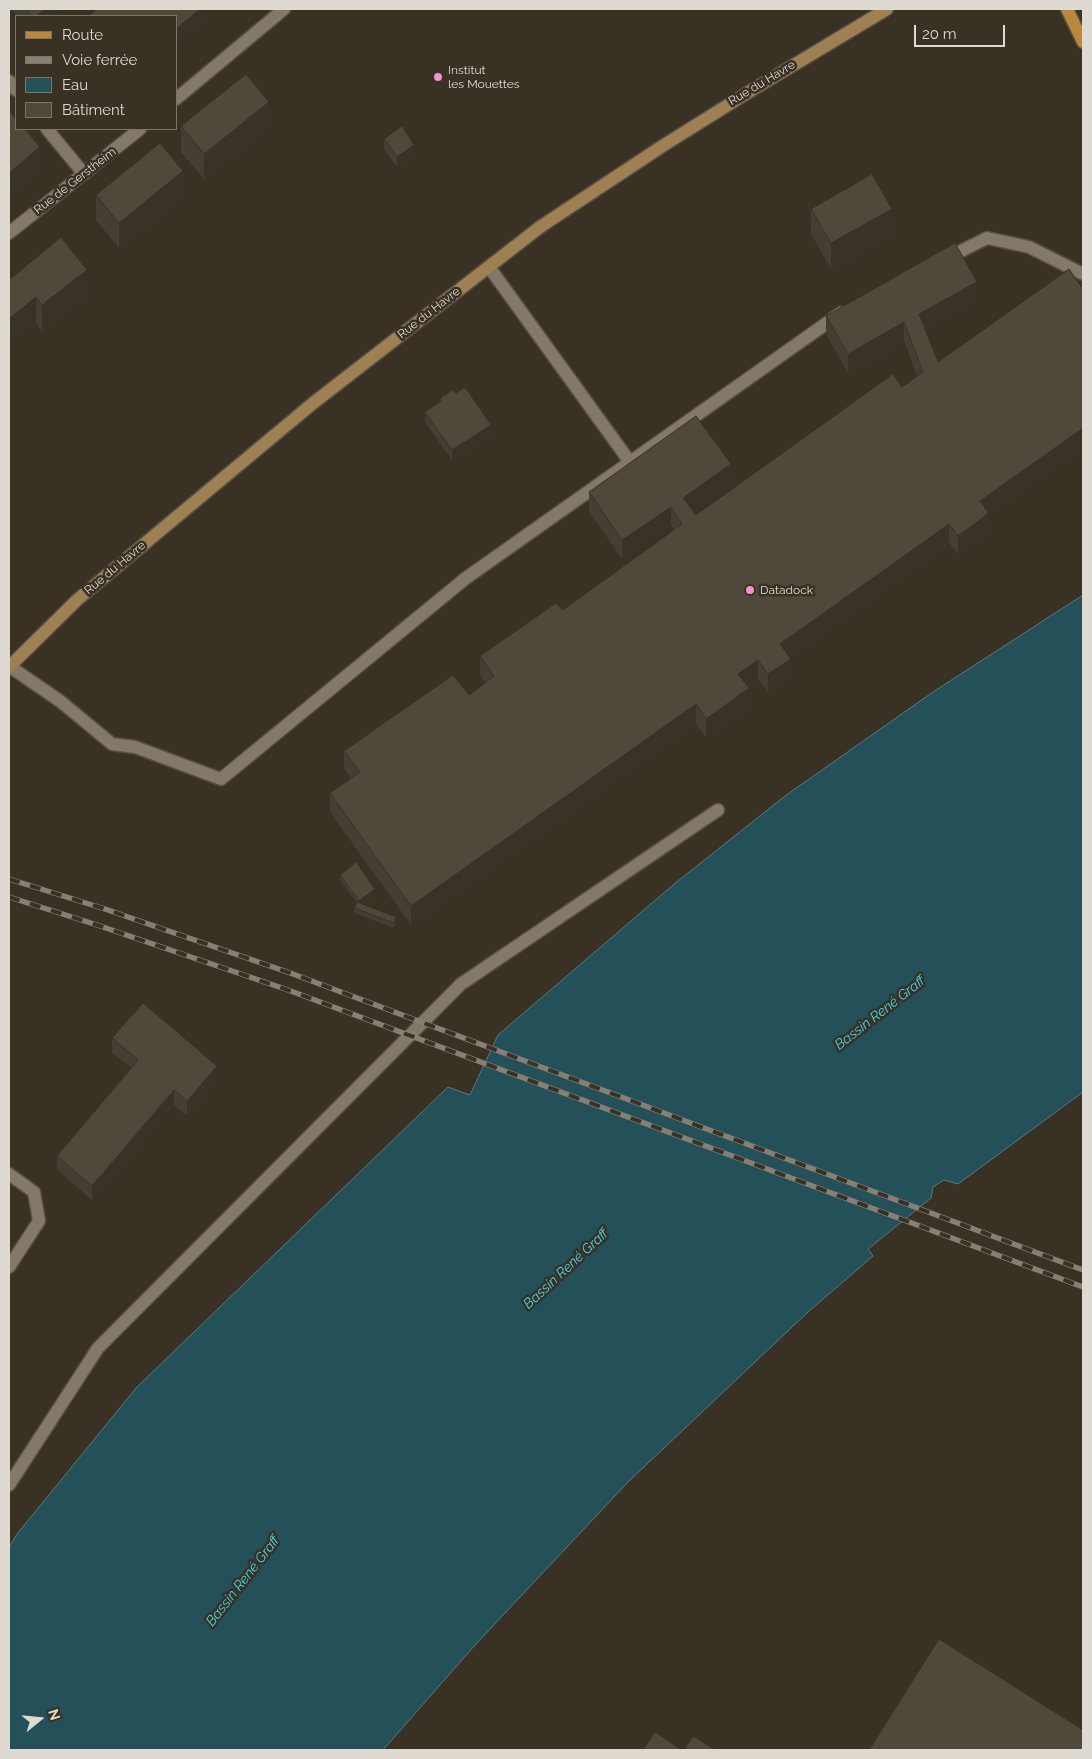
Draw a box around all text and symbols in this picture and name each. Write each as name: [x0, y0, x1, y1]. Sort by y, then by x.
legend: [15, 15, 178, 130]
scale bar: [917, 15, 1008, 47]
text: 20 m: [922, 25, 957, 43]
text: Route: [62, 26, 103, 44]
text: Voie ferrée: [62, 51, 137, 69]
street label: Rue du Havre: [726, 57, 798, 109]
place label: Institut les Mouettes: [448, 63, 520, 91]
marker: Institut les Mouettes: [432, 71, 444, 83]
text: Eau: [62, 76, 88, 94]
text: Bâtiment: [62, 101, 125, 119]
street label: Rue de Gerstheim: [31, 145, 119, 217]
street label: Rue du Havre: [395, 284, 463, 342]
street label: Rue du Havre: [82, 538, 148, 598]
place label: Datadock: [760, 583, 813, 597]
marker: Datadock: [744, 584, 756, 596]
water label: Bassin René Graff: [831, 972, 929, 1054]
water label: Bassin René Graff: [520, 1225, 612, 1313]
water label: Bassin René Graff: [202, 1532, 284, 1630]
north arrow: [15, 1694, 65, 1744]
text: N: [45, 1707, 64, 1722]

